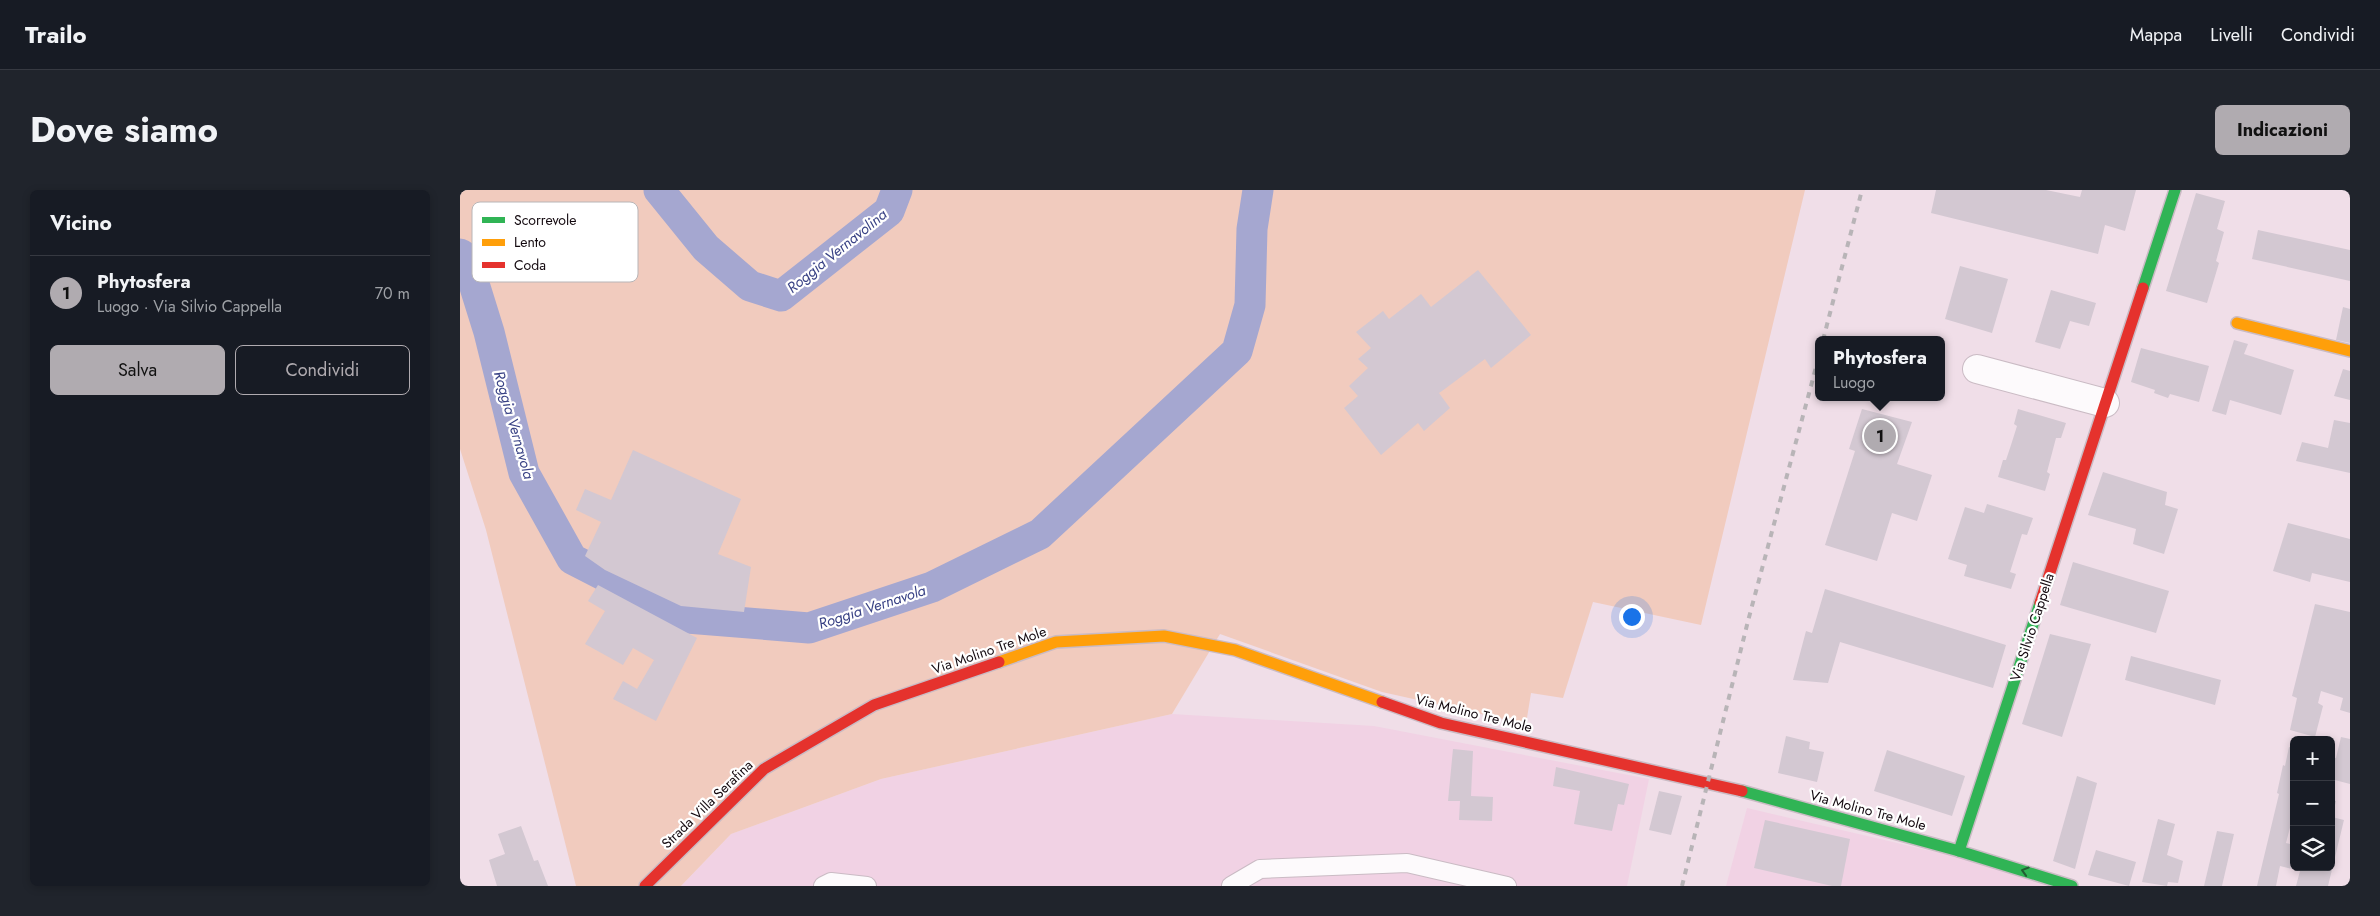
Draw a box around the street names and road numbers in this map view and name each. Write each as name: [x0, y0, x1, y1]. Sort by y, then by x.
street label: Via Silvio Cappella: [2005, 570, 2059, 684]
street label: Via Molino Tre Mole: [929, 621, 1049, 679]
street label: Via Molino Tre Mole: [1414, 689, 1534, 737]
street label: Strada Villa Serafina: [657, 755, 757, 853]
street label: Via Molino Tre Mole: [1808, 785, 1928, 835]

